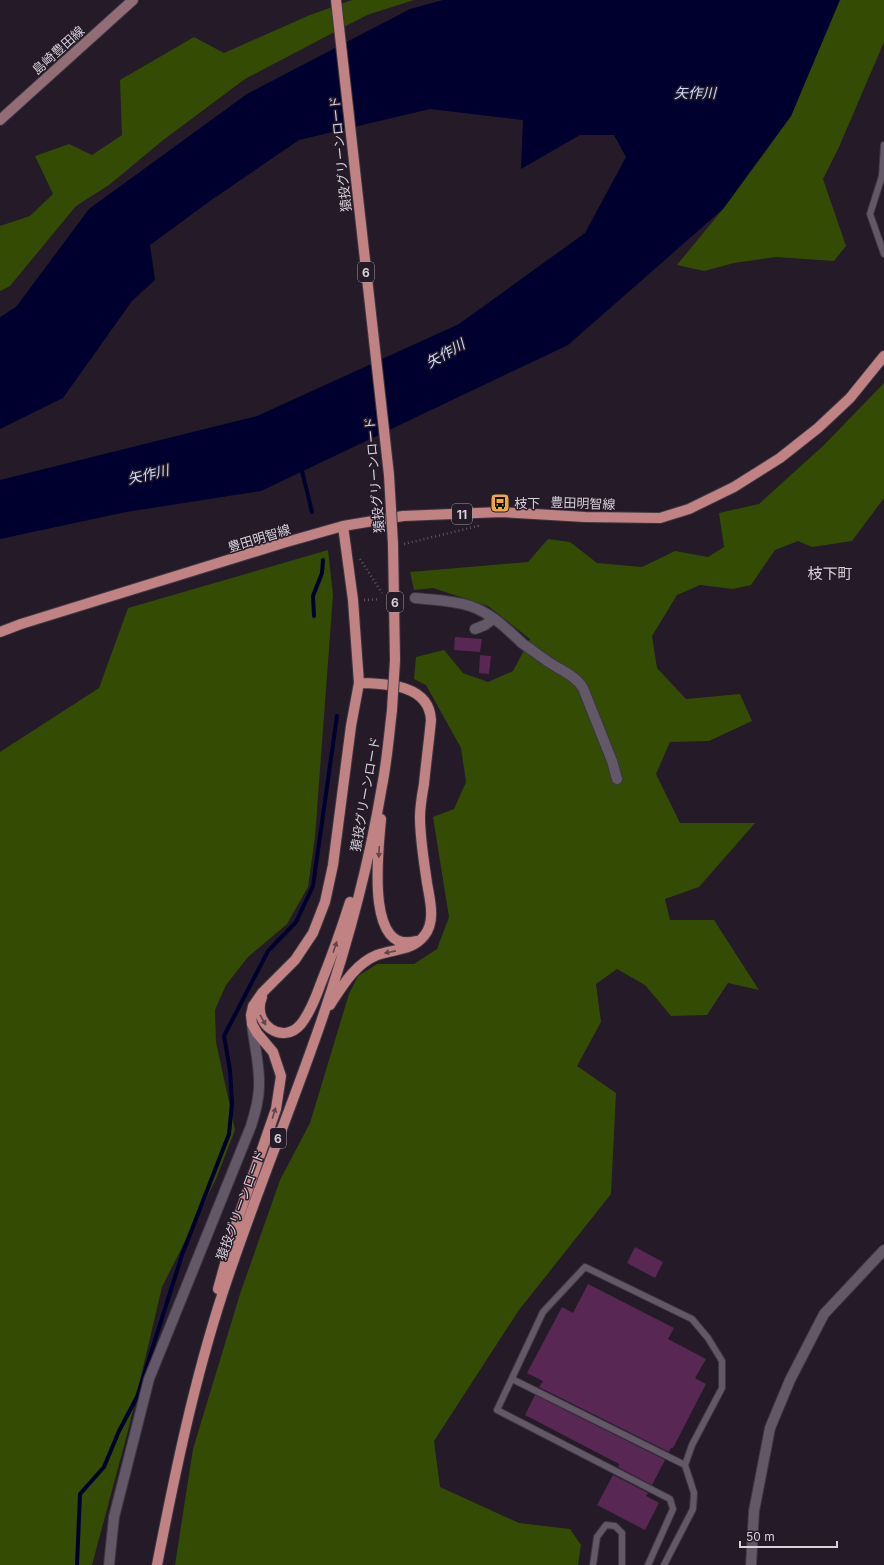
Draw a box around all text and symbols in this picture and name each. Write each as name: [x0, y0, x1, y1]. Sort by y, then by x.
street label: 島崎豊田線: [28, 22, 88, 78]
water label: 矢作川: [674, 84, 718, 101]
street label: 猿投グリーンロード: [326, 95, 354, 213]
road number: 6: [358, 262, 374, 282]
water label: 矢作川: [423, 334, 469, 371]
street label: 猿投グリーンロード: [361, 416, 387, 534]
water label: 矢作川: [126, 461, 172, 487]
bus stop icon: 枝下: [489, 492, 511, 514]
street label: 豊田明智線: [550, 494, 616, 512]
place label: 枝下: [514, 495, 540, 511]
road number: 11: [452, 504, 472, 524]
street label: 豊田明智線: [226, 521, 292, 555]
district label: 枝下町: [807, 564, 853, 583]
road number: 6: [387, 592, 403, 612]
street label: 猿投グリーンロード: [347, 735, 383, 853]
one-way arrow: [376, 846, 382, 859]
one-way arrow: [332, 941, 338, 953]
one-way arrow: [384, 949, 396, 955]
one-way arrow: [260, 1015, 267, 1026]
one-way arrow: [271, 1107, 277, 1119]
road number: 6: [270, 1128, 286, 1148]
street label: 猿投グリーンロード: [213, 1148, 267, 1262]
scale bar: [740, 1523, 837, 1549]
text: 50 m: [746, 1529, 775, 1544]

